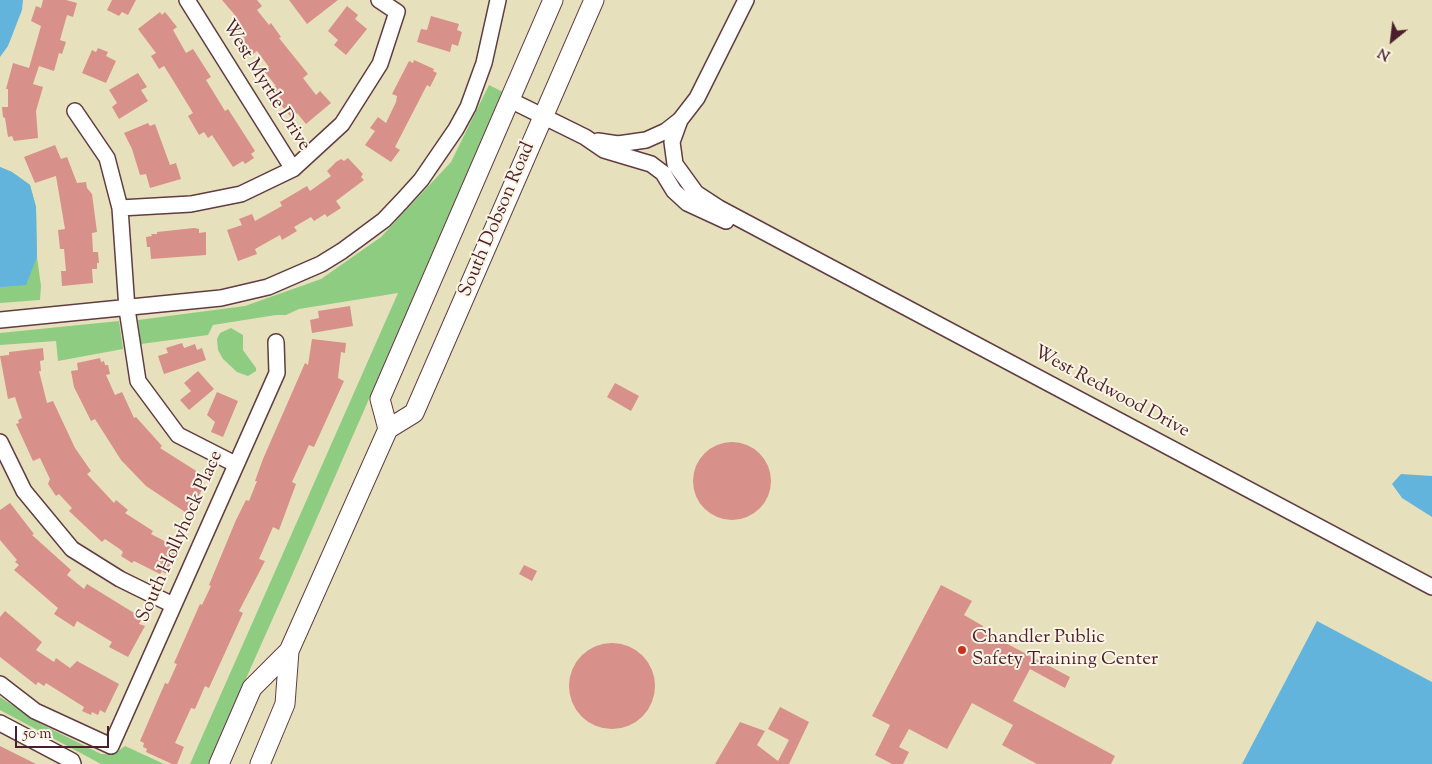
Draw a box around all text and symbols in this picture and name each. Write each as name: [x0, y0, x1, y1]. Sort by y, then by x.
north arrow: [1367, 15, 1417, 65]
street label: West Myrtle Drive: [216, 16, 314, 156]
text: N: [1375, 42, 1394, 65]
street label: South Dobson Road: [455, 139, 541, 301]
street label: West Redwood Drive: [1029, 342, 1193, 444]
street label: South Hollyhock Place: [133, 448, 229, 626]
place label: Chandler Public Safety Training Center: [972, 628, 1158, 672]
marker: Chandler Public Safety Training Center: [956, 644, 968, 656]
scale bar: [18, 716, 111, 748]
text: 50 m: [23, 724, 52, 745]

